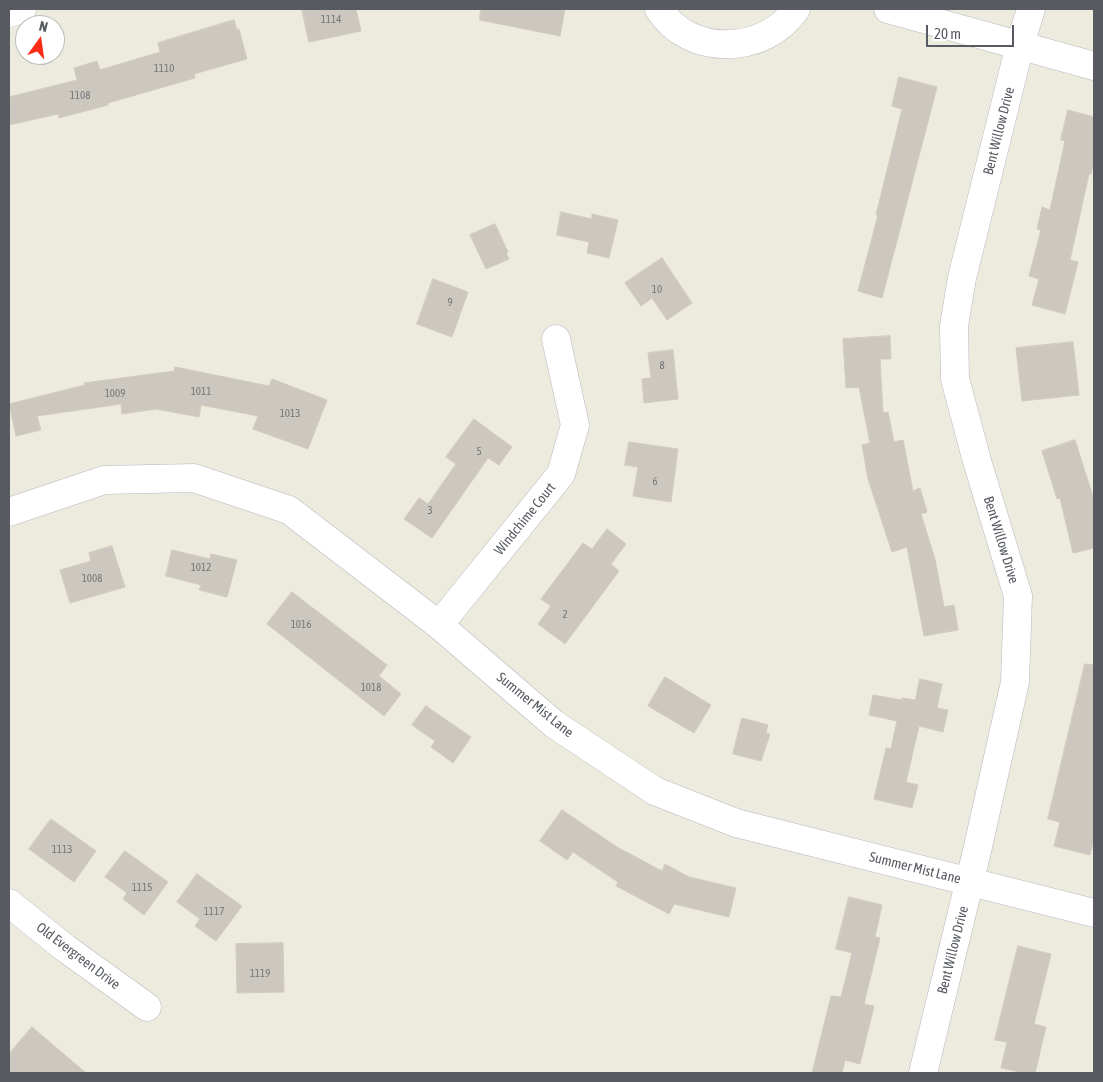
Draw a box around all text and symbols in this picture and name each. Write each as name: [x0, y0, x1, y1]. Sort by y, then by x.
house number: 1114: [321, 13, 341, 27]
north arrow: [15, 15, 65, 65]
scale bar: [928, 15, 1016, 47]
text: N: [37, 18, 49, 35]
text: 20 m: [934, 25, 961, 42]
house number: 1110: [154, 62, 174, 76]
street label: Bent Willow Drive: [980, 85, 1018, 177]
house number: 1108: [70, 89, 90, 103]
house number: 10: [652, 283, 662, 297]
house number: 9: [447, 296, 453, 310]
house number: 8: [659, 359, 665, 373]
house number: 1011: [191, 385, 211, 399]
house number: 1009: [105, 387, 125, 401]
house number: 1013: [280, 407, 300, 421]
house number: 5: [476, 445, 482, 459]
house number: 6: [652, 475, 658, 489]
street label: Windchime Court: [491, 480, 559, 558]
street label: Bent Willow Drive: [980, 494, 1022, 586]
house number: 3: [427, 504, 433, 518]
house number: 1012: [191, 561, 211, 575]
house number: 1008: [82, 572, 102, 586]
house number: 2: [562, 608, 568, 622]
house number: 1016: [291, 618, 311, 632]
street label: Summer Mist Lane: [493, 669, 577, 741]
house number: 1018: [361, 681, 381, 695]
house number: 1113: [52, 843, 72, 857]
street label: Summer Mist Lane: [867, 849, 963, 887]
house number: 1115: [132, 881, 152, 895]
street label: Bent Willow Drive: [934, 904, 972, 996]
house number: 1117: [204, 905, 224, 919]
street label: Old Evergreen Drive: [33, 919, 123, 993]
house number: 1119: [250, 967, 270, 981]

